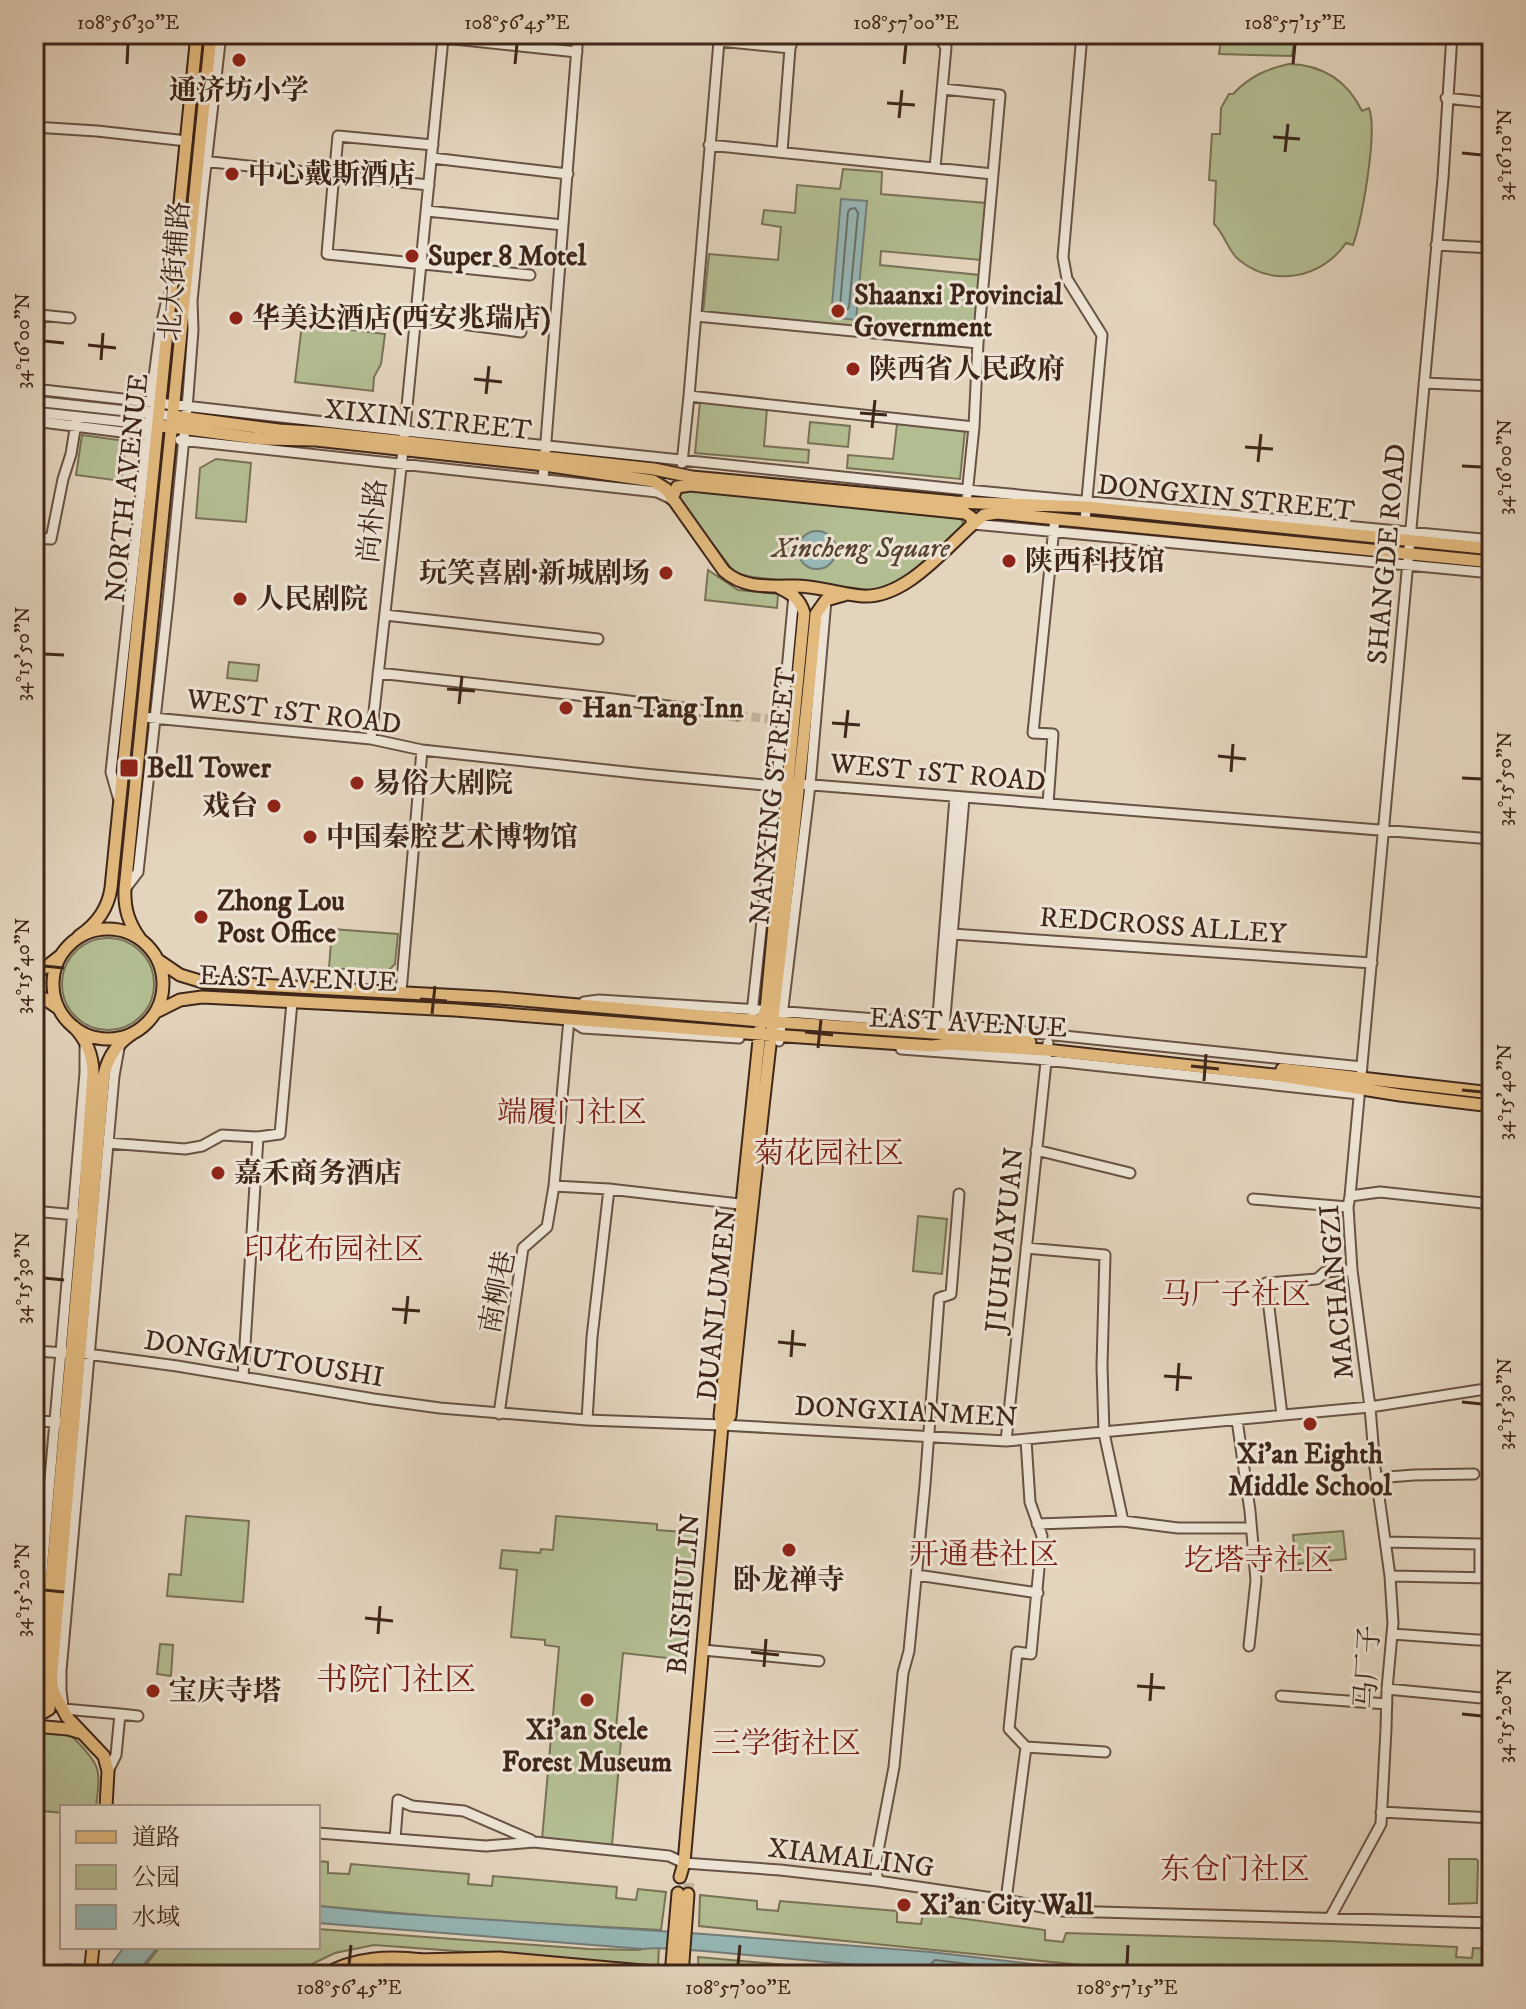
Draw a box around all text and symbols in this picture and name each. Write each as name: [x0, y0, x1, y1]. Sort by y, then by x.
text: 108°56'30"E: [77, 11, 179, 36]
text: 108°56'45"E: [464, 11, 570, 36]
text: 108°57'00"E: [853, 11, 959, 36]
text: 108°57'15"E: [1244, 11, 1346, 36]
marker: 通济坊小学: [230, 51, 248, 69]
place label: 通济坊小学: [169, 73, 309, 108]
text: 34°16'10"N: [1493, 109, 1518, 201]
place label: 中心戴斯酒店: [248, 157, 416, 192]
marker: 中心戴斯酒店: [223, 165, 241, 183]
street label: 北大街辅路: [153, 200, 197, 342]
place label: Super 8 Motel: [428, 239, 587, 274]
marker: Super 8 Motel: [403, 247, 421, 265]
place label: Shaanxi Provincial Government: [854, 278, 1063, 345]
text: 34°16'00"N: [11, 293, 36, 389]
place label: 华美达酒店(西安兆瑞店): [252, 301, 551, 336]
marker: Shaanxi Provincial Government: [829, 302, 847, 320]
marker: 华美达酒店(西安兆瑞店): [227, 309, 245, 327]
place label: 陕西省人民政府: [869, 352, 1065, 387]
marker: 陕西省人民政府: [844, 360, 862, 378]
street label: NORTH AVENUE: [98, 371, 156, 605]
street label: XIXIN STREET: [323, 392, 533, 448]
text: 34°16'00"N: [1493, 419, 1518, 515]
street label: SHANGDE ROAD: [1360, 442, 1414, 666]
street label: DONGXIN STREET: [1095, 467, 1357, 529]
street label: 尚朴路: [351, 477, 395, 565]
park label: Xincheng Square: [770, 531, 951, 567]
place label: 陕西科技馆: [1025, 544, 1165, 579]
marker: 陕西科技馆: [1000, 552, 1018, 570]
place label: 玩笑喜剧·新城剧场: [419, 556, 650, 591]
marker: 玩笑喜剧·新城剧场: [657, 564, 675, 582]
place label: 人民剧院: [256, 582, 368, 617]
marker: 人民剧院: [231, 590, 249, 608]
text: 34°15'50"N: [11, 607, 36, 701]
street label: NANXING STREET: [742, 666, 804, 926]
street label: WEST 1ST ROAD: [184, 681, 403, 743]
place label: Han Tang Inn: [582, 691, 744, 726]
marker: Han Tang Inn: [557, 699, 575, 717]
text: 34°15'50"N: [1493, 732, 1518, 826]
street label: WEST 1ST ROAD: [828, 746, 1047, 800]
place label: Bell Tower: [147, 751, 271, 786]
marker: Bell Tower: [118, 757, 140, 779]
place label: 易俗大剧院: [373, 766, 513, 801]
marker: 易俗大剧院: [348, 774, 366, 792]
place label: 戏台: [202, 789, 258, 824]
marker: 戏台: [265, 797, 283, 815]
place label: 中国秦腔艺术博物馆: [326, 820, 578, 855]
marker: 中国秦腔艺术博物馆: [301, 828, 319, 846]
place label: Zhong Lou Post Office: [217, 884, 345, 951]
street label: REDCROSS ALLEY: [1038, 900, 1288, 952]
marker: Zhong Lou Post Office: [192, 908, 210, 926]
text: 34°15'40"N: [11, 918, 36, 1014]
street label: EAST AVENUE: [198, 958, 398, 1000]
street label: EAST AVENUE: [868, 1000, 1068, 1046]
text: 34°15'40"N: [1493, 1044, 1518, 1140]
district label: 端履门社区: [497, 1095, 647, 1132]
district label: 菊花园社区: [754, 1136, 904, 1173]
street label: JIUHUAYUAN: [978, 1146, 1032, 1337]
place label: 嘉禾商务酒店: [234, 1156, 402, 1191]
marker: 嘉禾商务酒店: [209, 1164, 227, 1182]
street label: MACHANGZI: [1312, 1203, 1362, 1381]
street label: DUANLUMEN: [690, 1208, 744, 1402]
text: 34°15'30"N: [11, 1232, 36, 1324]
district label: 印花布园社区: [244, 1232, 424, 1269]
street label: 南柳巷: [473, 1247, 523, 1337]
district label: 马厂子社区: [1161, 1277, 1311, 1314]
street label: DONGMUTOUSHI: [142, 1323, 386, 1395]
text: 34°15'30"N: [1493, 1358, 1518, 1450]
street label: DONGXIANMEN: [793, 1389, 1019, 1435]
marker: Xi'an Eighth Middle School: [1301, 1415, 1319, 1433]
place label: Xi'an Eighth Middle School: [1228, 1437, 1392, 1504]
street label: BAISHULIN: [660, 1512, 708, 1676]
district label: 开通巷社区: [909, 1537, 1059, 1574]
marker: 卧龙禅寺: [780, 1541, 798, 1559]
text: 34°15'20"N: [11, 1543, 36, 1637]
district label: 圪塔寺社区: [1184, 1543, 1334, 1580]
place label: 卧龙禅寺: [733, 1563, 845, 1598]
street label: 马厂子: [1348, 1624, 1388, 1710]
district label: 书院门社区: [316, 1661, 476, 1701]
text: 34°15'20"N: [1493, 1669, 1518, 1763]
place label: 宝庆寺塔: [169, 1674, 281, 1709]
marker: 宝庆寺塔: [144, 1682, 162, 1700]
marker: Xi'an Stele Forest Museum: [578, 1691, 596, 1709]
place label: Xi'an Stele Forest Museum: [502, 1713, 672, 1780]
district label: 三学街社区: [711, 1726, 861, 1763]
legend: [60, 1805, 320, 1949]
text: 道路: [132, 1823, 180, 1853]
street label: XIAMALING: [766, 1830, 936, 1886]
district label: 东仓门社区: [1160, 1852, 1310, 1889]
text: 公园: [132, 1863, 180, 1893]
place label: Xi'an City Wall: [920, 1888, 1094, 1923]
marker: Xi'an City Wall: [895, 1896, 913, 1914]
text: 水域: [132, 1903, 180, 1933]
text: 108°56'45"E: [296, 1976, 402, 2001]
text: 108°57'00"E: [685, 1976, 791, 2001]
text: 108°57'15"E: [1076, 1976, 1178, 2001]

